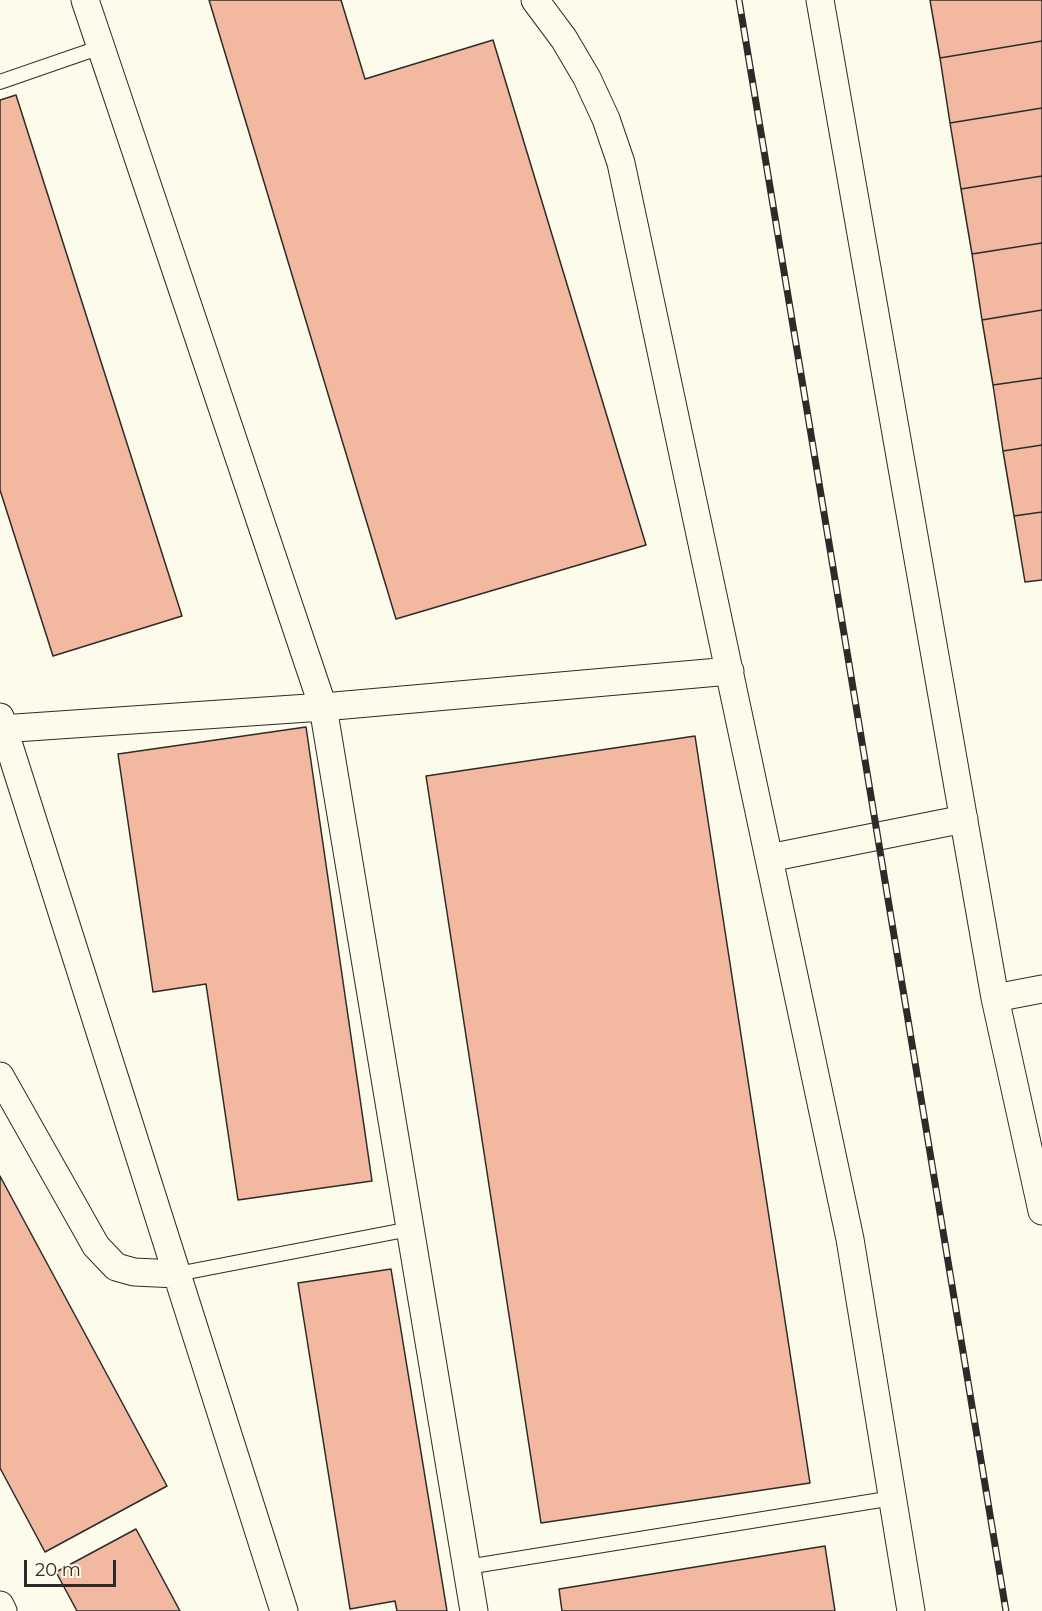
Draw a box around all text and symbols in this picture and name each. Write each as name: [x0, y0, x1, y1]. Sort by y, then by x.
scale bar: [27, 1548, 118, 1586]
text: 20 m: [35, 1559, 81, 1581]

